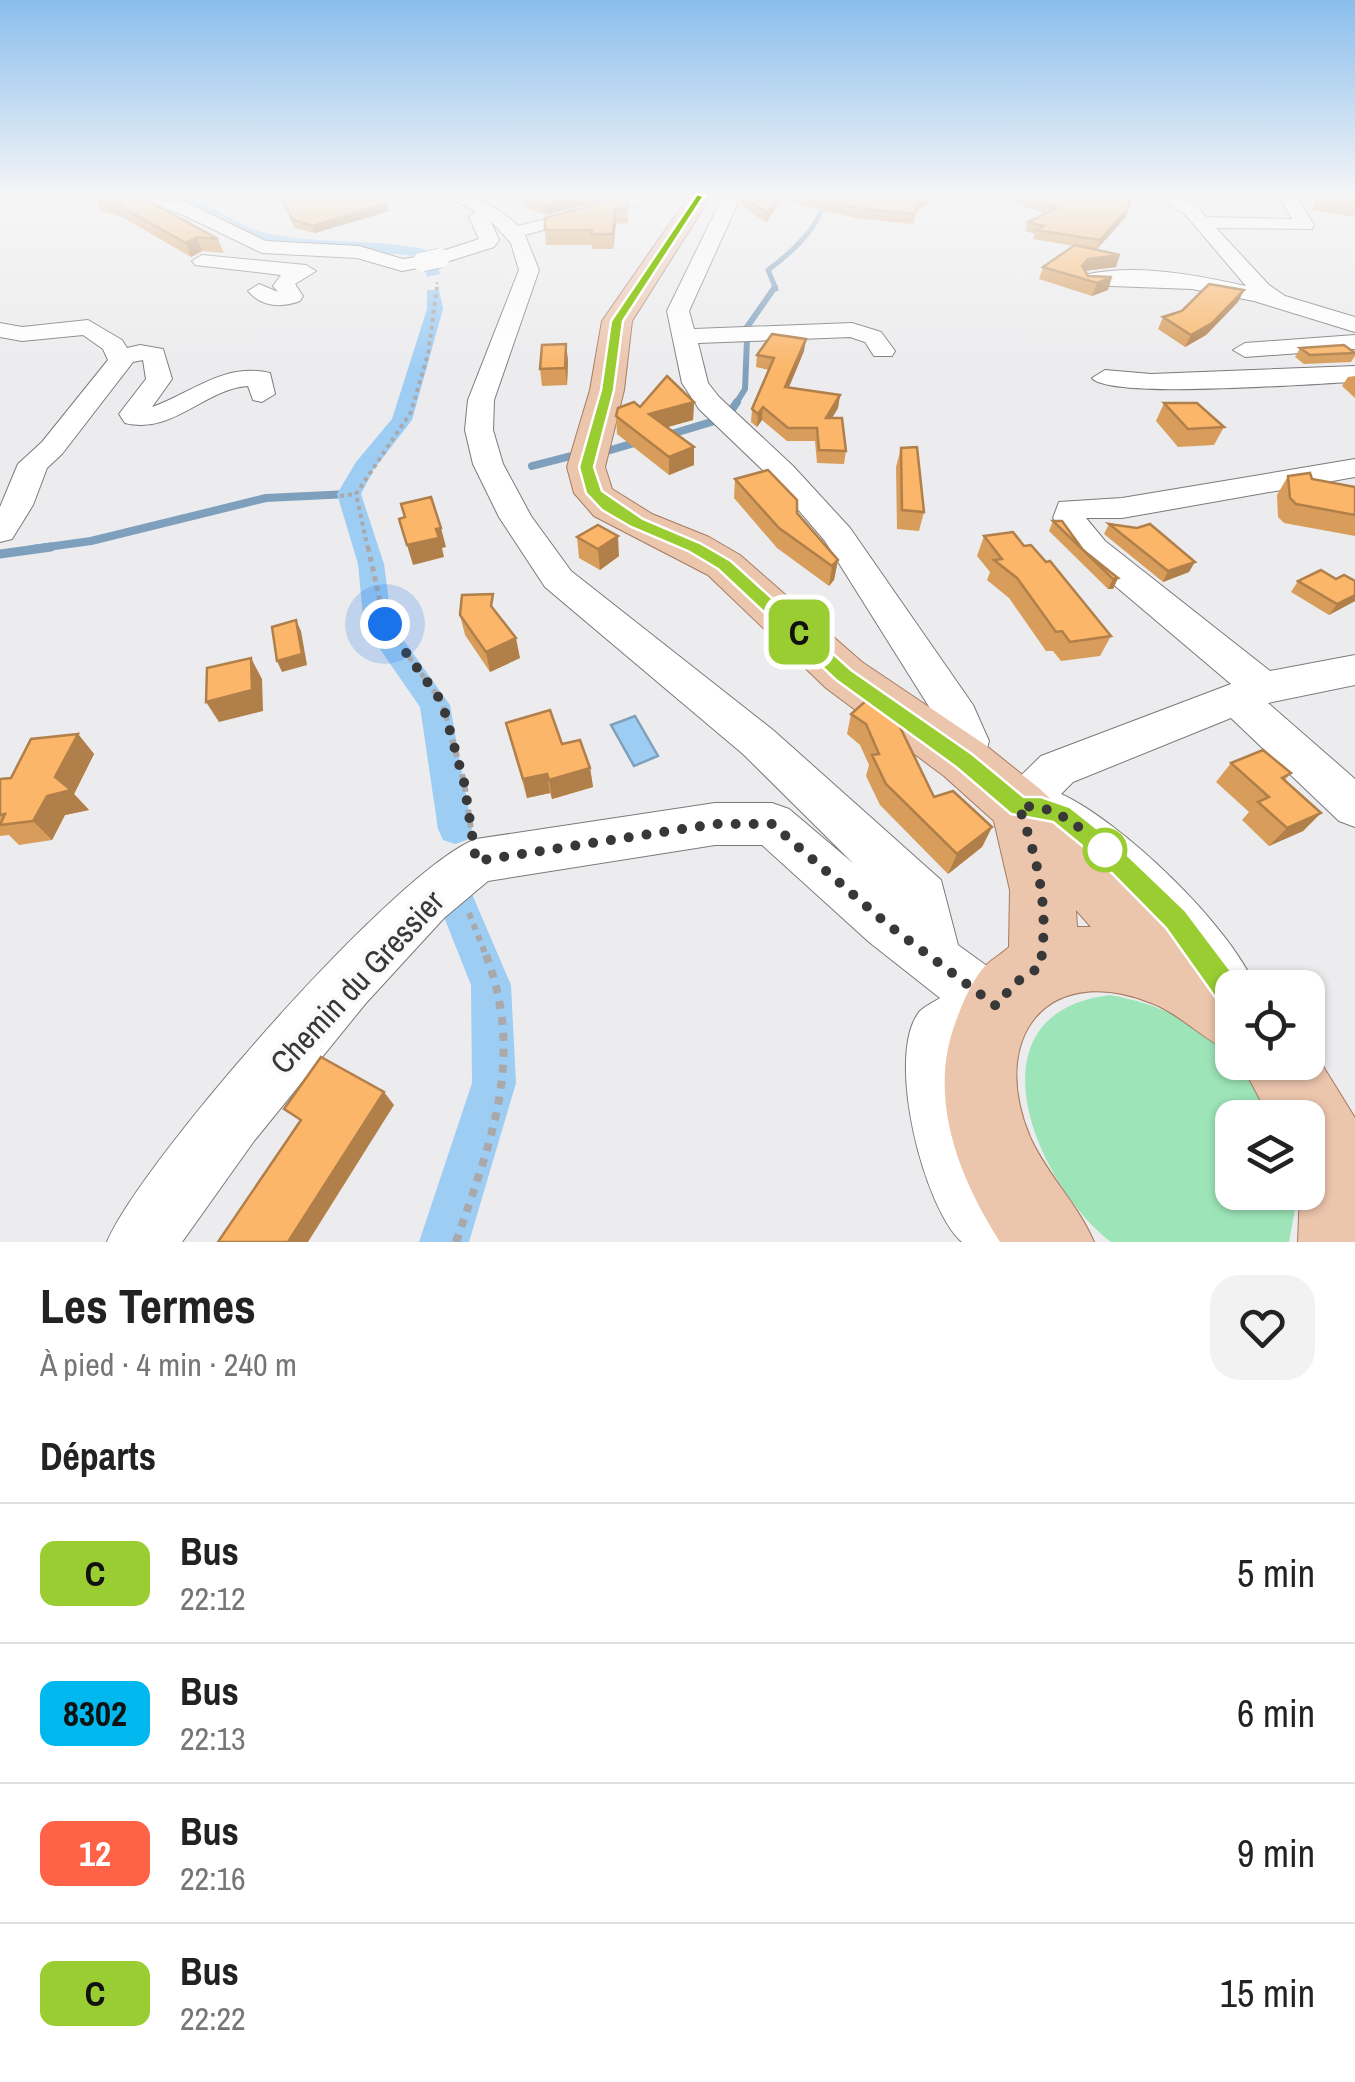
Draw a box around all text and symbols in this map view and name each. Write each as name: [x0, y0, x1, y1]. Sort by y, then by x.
your location: [360, 599, 410, 649]
line badge: C: [766, 600, 832, 664]
text: C: [789, 609, 809, 656]
unlabelled marker: [1084, 829, 1126, 871]
street label: Chemin du Gressier: [260, 880, 453, 1083]
map controls: [1215, 970, 1325, 1210]
button: locate: [1215, 970, 1325, 1080]
button: layers: [1215, 1100, 1325, 1210]
text: Les Termes: [40, 1273, 256, 1338]
button: heart: [1210, 1275, 1315, 1380]
text: À pied · 4 min · 240 m: [40, 1343, 297, 1386]
text: Départs: [40, 1431, 156, 1482]
text: Bus: [180, 1526, 239, 1577]
text: 5 min: [1237, 1548, 1315, 1599]
text: C: [85, 1550, 105, 1597]
text: 22:12: [180, 1577, 246, 1620]
text: Bus: [180, 1666, 239, 1717]
text: 6 min: [1237, 1688, 1315, 1739]
text: 8302: [63, 1690, 127, 1737]
text: 22:13: [180, 1717, 246, 1760]
text: Bus: [180, 1806, 239, 1857]
text: 9 min: [1237, 1828, 1315, 1879]
text: 12: [79, 1830, 111, 1877]
text: 22:16: [180, 1857, 246, 1900]
text: Bus: [180, 1946, 239, 1997]
text: 15 min: [1220, 1968, 1315, 2019]
text: C: [85, 1970, 105, 2017]
text: 22:22: [180, 1997, 246, 2040]

